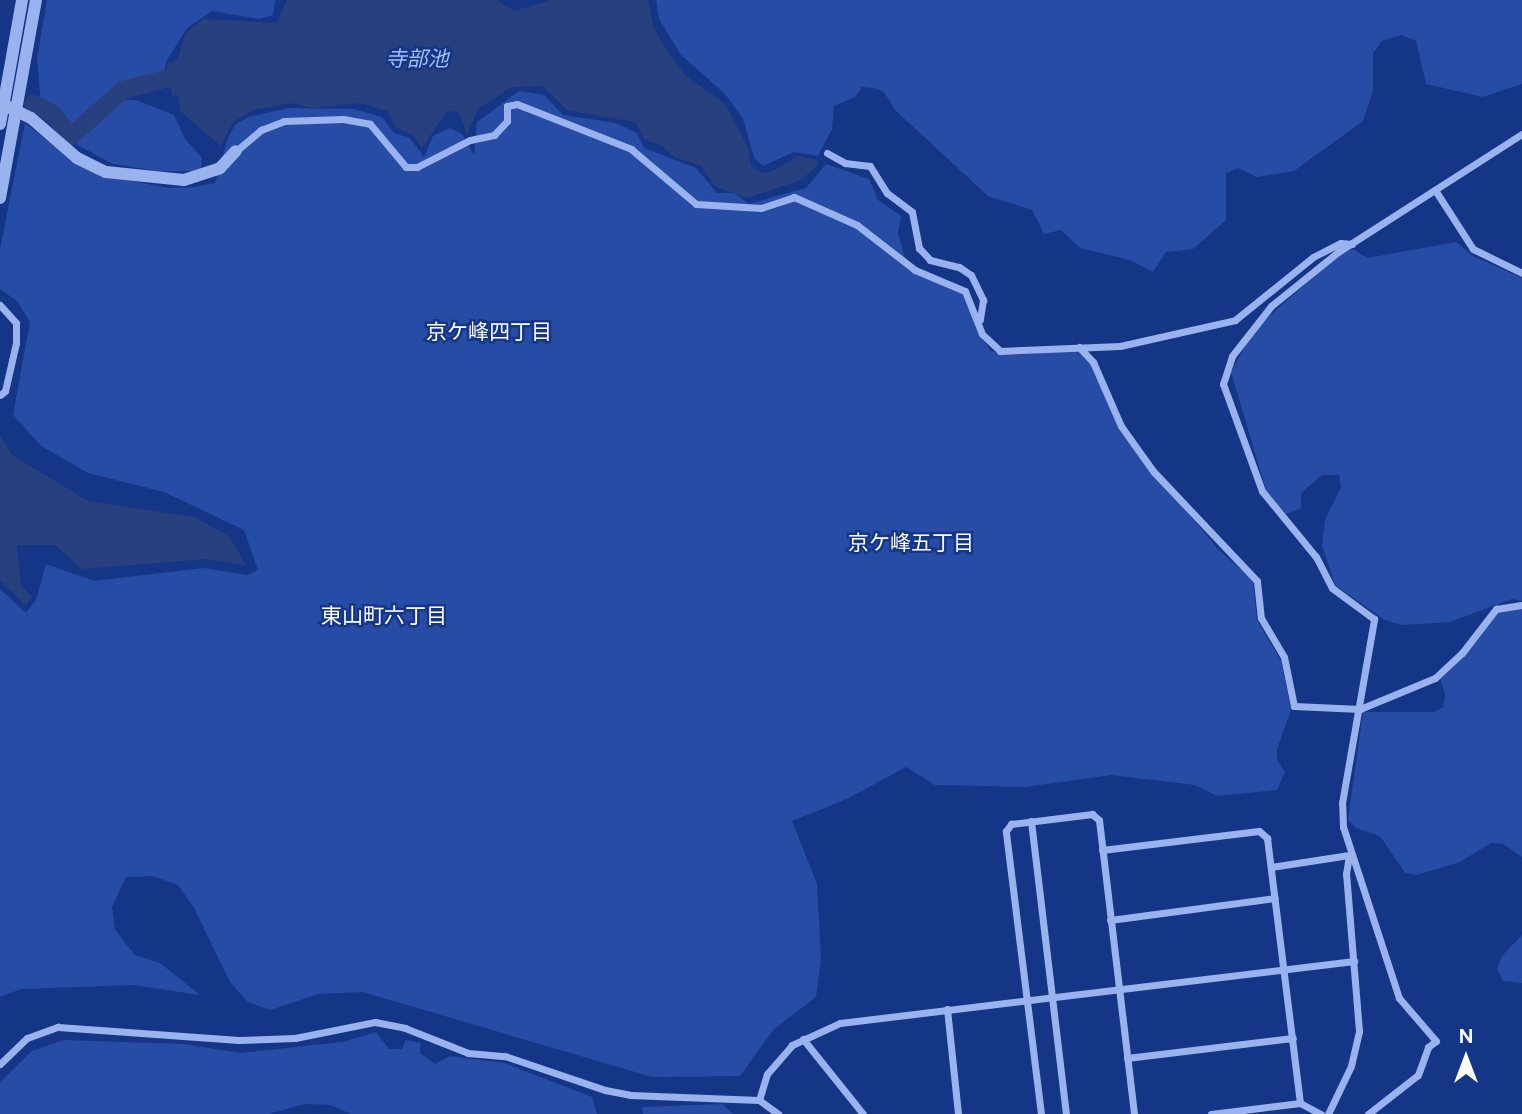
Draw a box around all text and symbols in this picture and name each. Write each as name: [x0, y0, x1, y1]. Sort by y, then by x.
water label: 寺部池: [386, 46, 448, 72]
district label: 京ケ峰四丁目: [426, 319, 552, 345]
district label: 京ケ峰五丁目: [848, 530, 974, 556]
district label: 東山町六丁目: [321, 603, 447, 629]
north arrow: [1431, 1023, 1501, 1093]
text: N: [1459, 1025, 1473, 1048]

